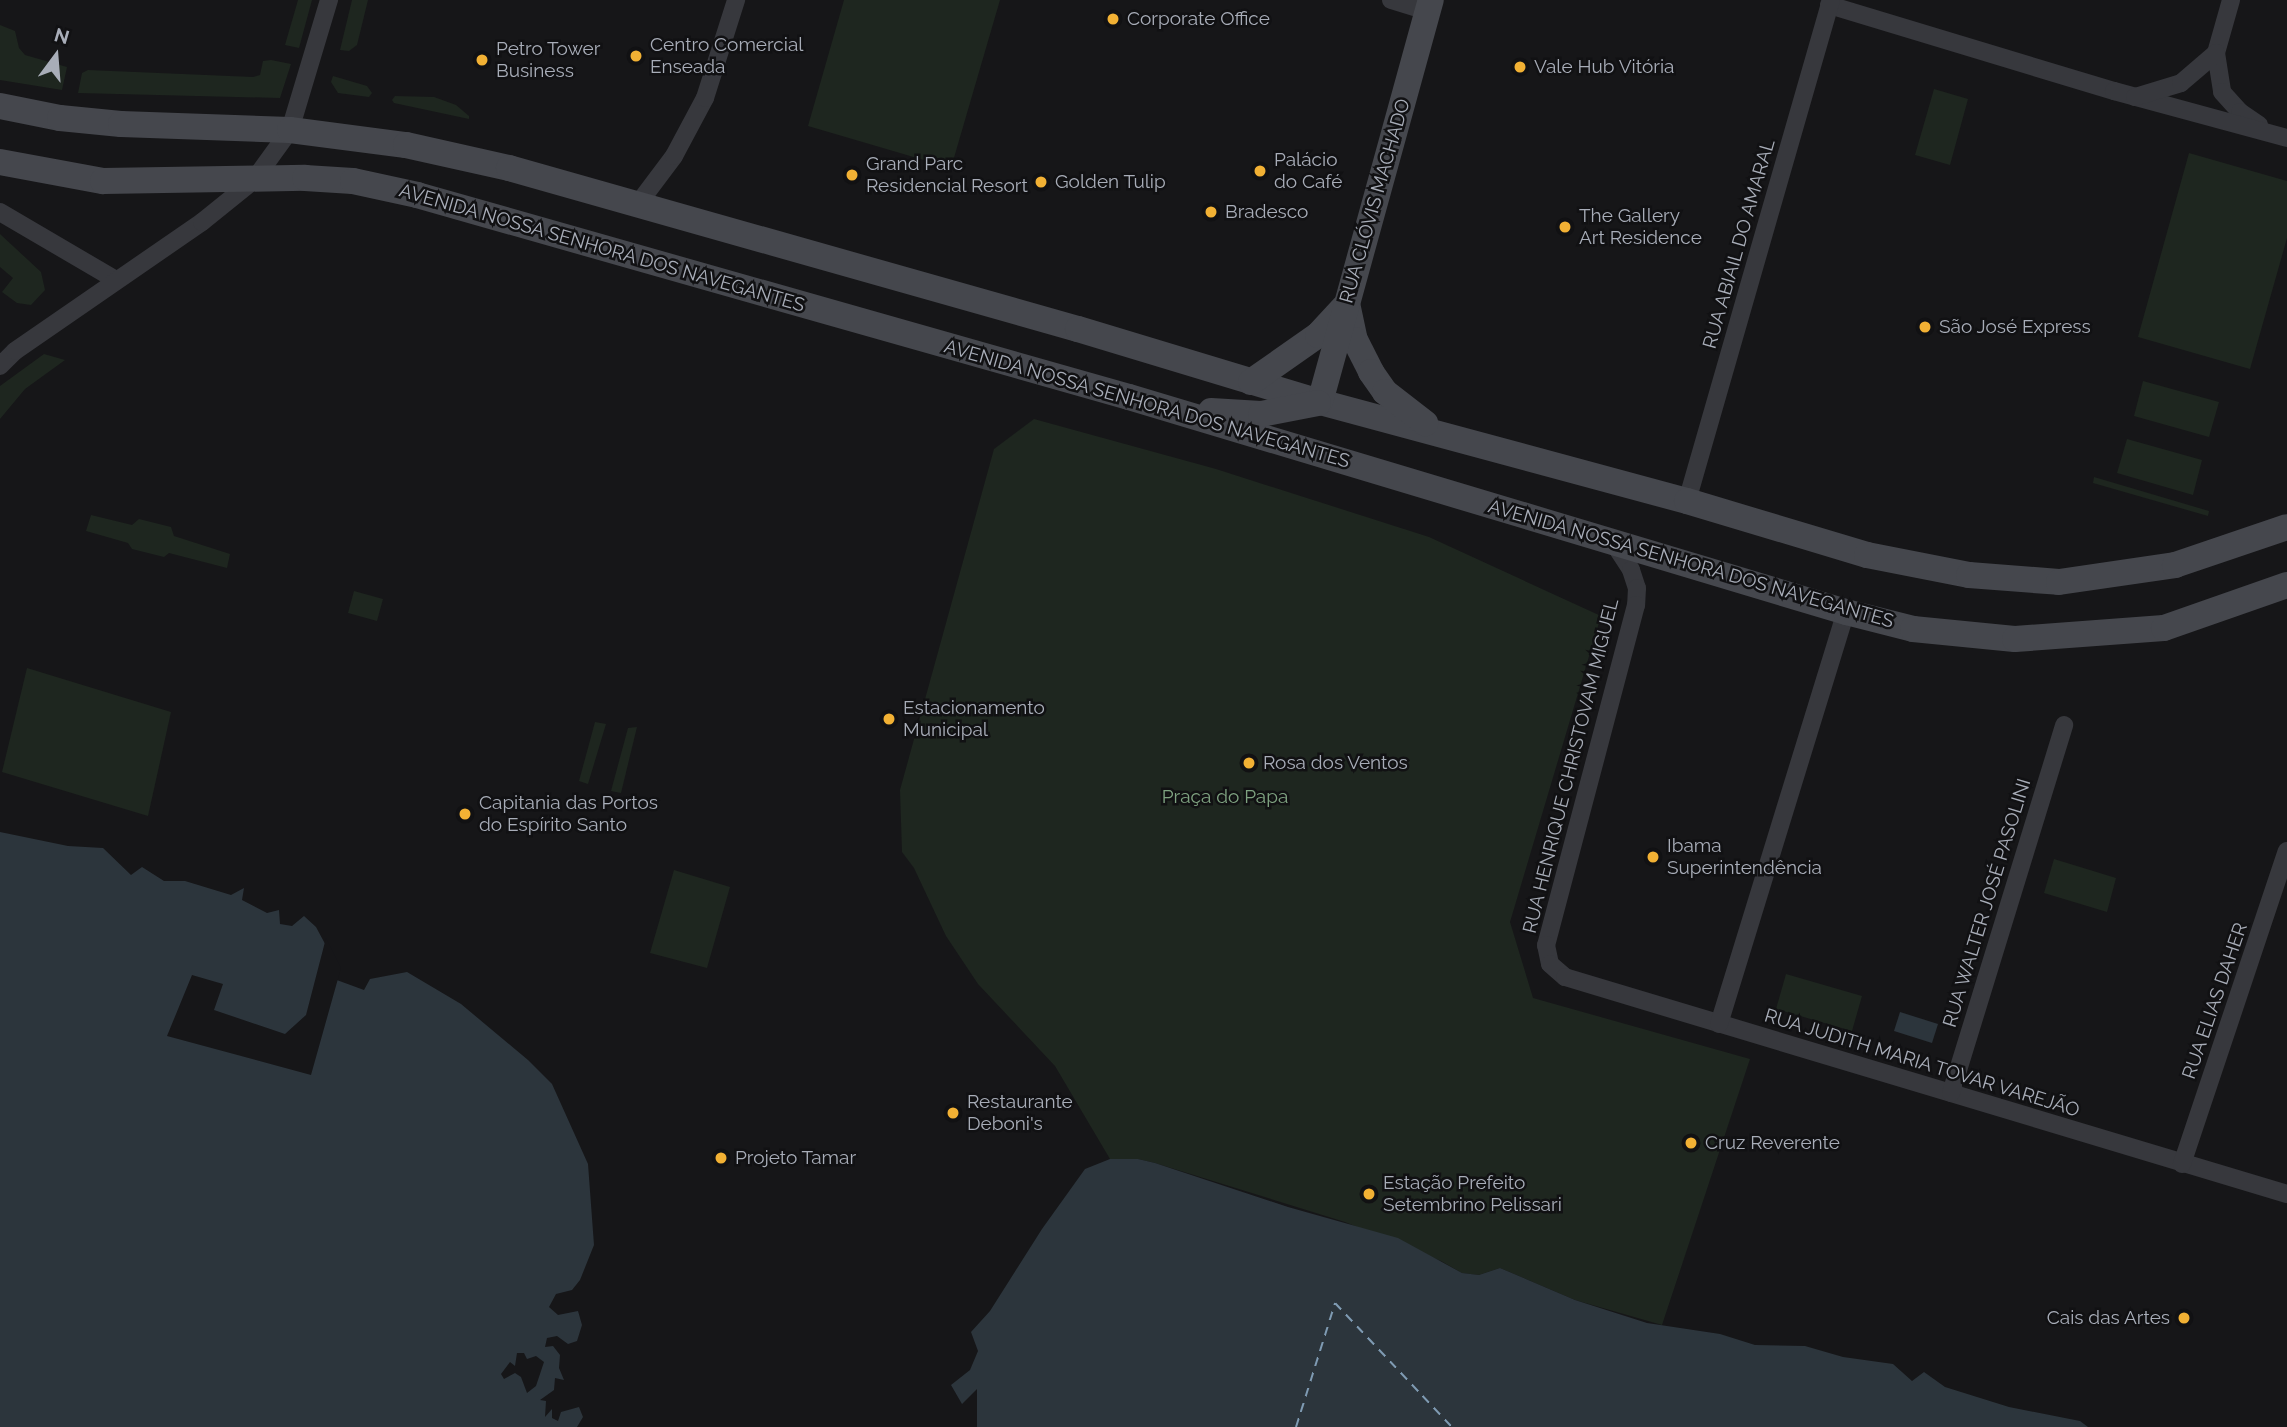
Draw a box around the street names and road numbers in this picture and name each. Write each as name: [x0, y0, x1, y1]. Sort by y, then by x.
street label: RUA CLÓVIS MACHADO: [1335, 96, 1415, 306]
street label: RUA ABIAIL DO AMARAL: [1698, 136, 1780, 352]
street label: AVENIDA NOSSA SENHORA DOS NAVEGANTES: [396, 179, 808, 317]
street label: AVENIDA NOSSA SENHORA DOS NAVEGANTES: [941, 335, 1353, 473]
street label: AVENIDA NOSSA SENHORA DOS NAVEGANTES: [1485, 495, 1897, 633]
street label: RUA HENRIQUE CHRISTOVAM MIGUEL: [1518, 596, 1624, 936]
street label: RUA WALTER JOSÉ PASOLINI: [1938, 775, 2036, 1031]
street label: RUA ELIAS DAHER: [2177, 920, 2253, 1082]
street label: RUA JUDITH MARIA TOVAR VAREJÃO: [1760, 1004, 2084, 1122]

